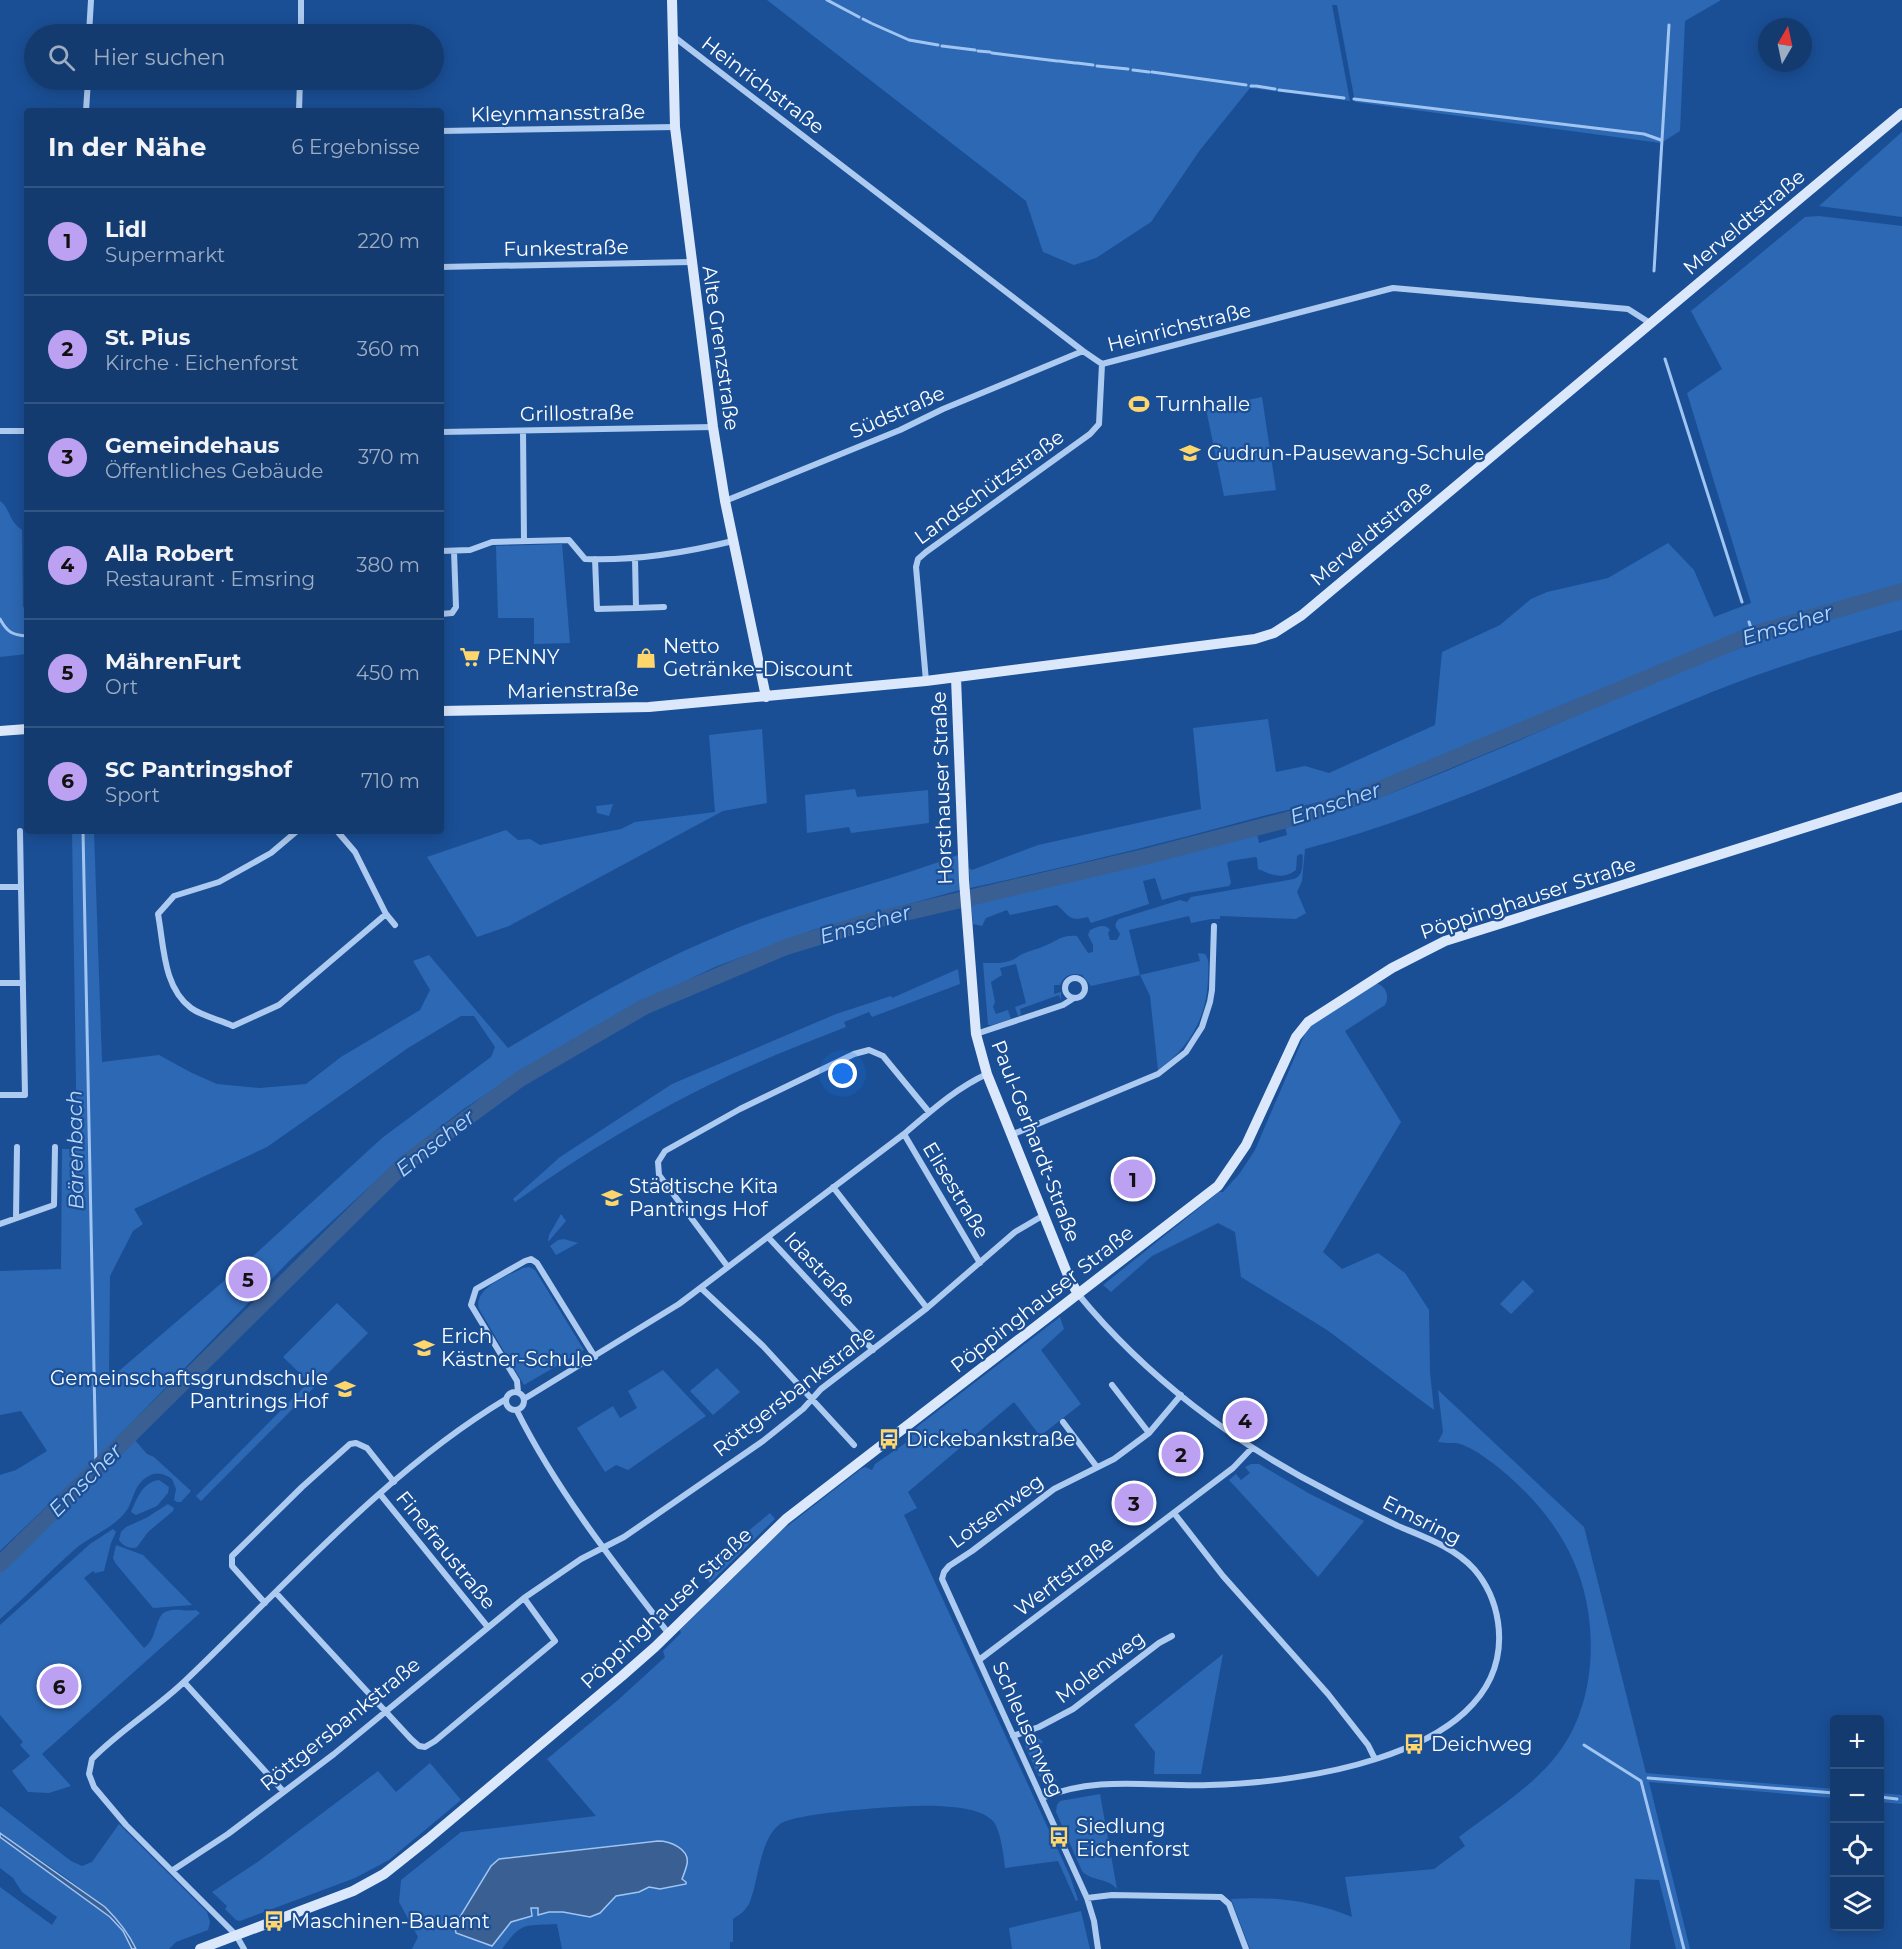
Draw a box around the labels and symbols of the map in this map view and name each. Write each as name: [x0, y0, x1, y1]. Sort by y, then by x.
north arrow: [1758, 18, 1812, 72]
street label: Heinrichstraße: [697, 31, 829, 139]
street label: Kleynmansstraße: [471, 99, 645, 127]
street label: Merveldtstraße: [1678, 164, 1810, 280]
street label: Funkestraße: [503, 235, 629, 261]
street label: Alte Grenzstraße: [698, 264, 744, 432]
street label: Heinrichstraße: [1105, 298, 1253, 356]
street label: Südstraße: [846, 380, 948, 444]
sports icon: Turnhalle: [1127, 392, 1151, 416]
place label: Turnhalle: [1156, 392, 1250, 416]
street label: Grillostraße: [520, 400, 634, 426]
street label: Landschützstraße: [909, 425, 1069, 549]
school or university icon: Gudrun-Pausewang-Schule: [1178, 441, 1202, 465]
place label: Gudrun-Pausewang-Schule: [1207, 441, 1484, 465]
street label: Merveldtstraße: [1305, 475, 1437, 591]
water label: Emscher: [1739, 599, 1836, 651]
place label: Netto Getränke-Discount: [663, 634, 853, 681]
supermarket icon: PENNY: [458, 645, 482, 669]
place label: PENNY: [487, 645, 560, 669]
shop icon: Netto Getränke-Discount: [634, 646, 658, 670]
street label: Marienstraße: [507, 677, 639, 703]
street label: Horsthauser Straße: [927, 691, 957, 885]
water label: Emscher: [1287, 776, 1384, 829]
street label: Pöppinghauser Straße: [1417, 852, 1639, 944]
water label: Emscher: [817, 899, 914, 949]
street label: Paul-Gerhardt-Straße: [986, 1037, 1086, 1245]
your location: [828, 1059, 857, 1088]
water label: Bärenbach: [61, 1090, 89, 1210]
water label: Emscher: [390, 1104, 480, 1182]
street label: Elisestraße: [918, 1137, 994, 1243]
pin: 1: [1114, 1156, 1152, 1202]
place label: Städtische Kita Pantrings Hof: [629, 1174, 778, 1221]
school or university icon: Städtische Kita Pantrings Hof: [600, 1186, 624, 1210]
street label: Pöppinghauser Straße: [946, 1220, 1138, 1378]
street label: Idastraße: [779, 1227, 861, 1311]
pin: 5: [228, 1256, 268, 1302]
street label: Röttgersbankstraße: [708, 1320, 880, 1462]
place label: Erich Kästner-Schule: [441, 1324, 593, 1371]
school or university icon: Erich Kästner-Schule: [412, 1336, 436, 1360]
place label: Gemeinschaftsgrundschule Pantrings Hof: [50, 1366, 329, 1413]
school or university icon: Gemeinschaftsgrundschule Pantrings Hof: [333, 1377, 357, 1401]
pin: 4: [1226, 1398, 1264, 1442]
bus stop icon: Dickebankstraße: [877, 1427, 901, 1451]
place label: Dickebankstraße: [906, 1427, 1075, 1451]
pin: 2: [1162, 1432, 1200, 1476]
water label: Emscher: [43, 1438, 127, 1522]
street label: Lotsenweg: [944, 1469, 1048, 1553]
pin: 3: [1114, 1480, 1154, 1526]
street label: Finefraustraße: [391, 1486, 501, 1614]
street label: Emsring: [1379, 1490, 1465, 1550]
street label: Pöppinghauser Straße: [576, 1522, 756, 1694]
street label: Werftstraße: [1009, 1531, 1119, 1621]
street label: Molenweg: [1051, 1626, 1149, 1708]
street label: Röttgersbankstraße: [255, 1652, 425, 1796]
street label: Schleusenweg: [987, 1657, 1069, 1801]
pin: 6: [40, 1664, 78, 1708]
bus stop icon: Deichweg: [1402, 1732, 1426, 1756]
place label: Deichweg: [1431, 1732, 1532, 1756]
place label: Siedlung Eichenforst: [1076, 1814, 1190, 1861]
bus stop icon: Siedlung Eichenforst: [1047, 1825, 1071, 1849]
bus stop icon: Maschinen-Bauamt: [262, 1909, 286, 1933]
place label: Maschinen-Bauamt: [291, 1909, 490, 1933]

